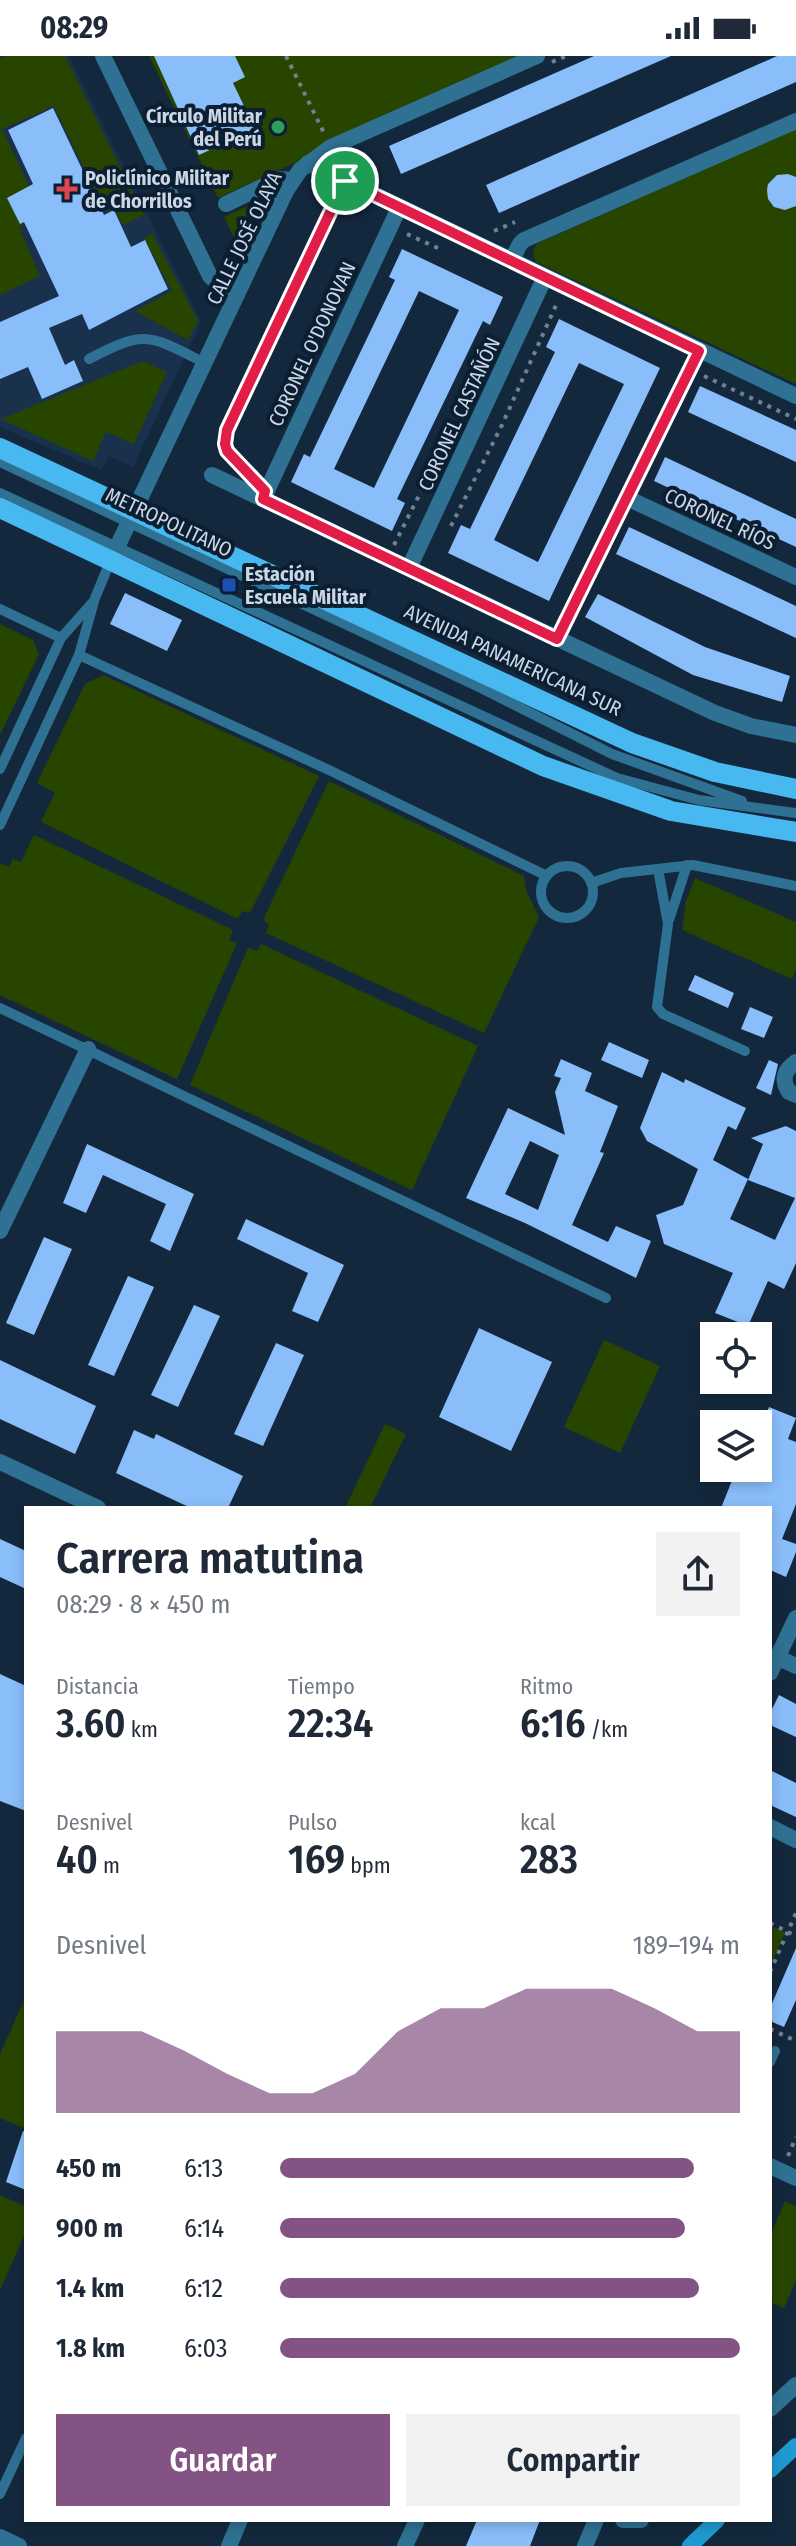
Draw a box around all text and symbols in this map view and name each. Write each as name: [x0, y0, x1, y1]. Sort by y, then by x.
text: 08:29: [40, 10, 108, 46]
place label: Círculo Militar del Perú: [146, 104, 263, 151]
marker: Círculo Militar del Perú: [269, 118, 287, 136]
pin: [311, 147, 379, 215]
icon: arrive: [323, 159, 367, 203]
place label: Policlínico Militar de Chorrillos: [85, 166, 230, 213]
street label: CALLE JOSÉ OLAYA: [201, 167, 287, 308]
marker: Policlínico Militar de Chorrillos: [56, 178, 78, 200]
street label: CORONEL O'DONOVAN: [263, 258, 361, 430]
street label: CORONEL CASTAÑÓN: [413, 333, 505, 495]
street label: METROPOLITANO: [102, 482, 236, 562]
street label: CORONEL RÍOS: [661, 483, 779, 555]
place label: Estación Escuela Militar: [245, 562, 367, 609]
marker: Estación Escuela Militar: [220, 576, 238, 594]
street label: AVENIDA PANAMERICANA SUR: [401, 599, 625, 721]
map controls: [700, 1322, 772, 1482]
button: locate: [700, 1322, 772, 1394]
button: layers: [700, 1410, 772, 1482]
text: Carrera matutina: [56, 1532, 364, 1585]
button: share: [656, 1532, 740, 1616]
text: 08:29 · 8 × 450 m: [56, 1589, 231, 1620]
text: Distancia: [56, 1673, 139, 1700]
text: Tiempo: [288, 1673, 355, 1700]
text: Ritmo: [520, 1673, 573, 1700]
text: 3.60: [56, 1700, 126, 1748]
text: 22:34: [288, 1700, 373, 1748]
text: 6:16: [520, 1700, 586, 1748]
text: km: [126, 1716, 158, 1743]
text: /km: [586, 1716, 628, 1743]
text: Desnivel: [56, 1809, 133, 1836]
text: Pulso: [288, 1809, 337, 1836]
text: kcal: [520, 1809, 556, 1836]
text: 40: [56, 1836, 98, 1884]
text: 169: [288, 1836, 345, 1884]
text: 283: [520, 1836, 578, 1884]
text: m: [98, 1852, 120, 1879]
text: bpm: [345, 1852, 391, 1879]
text: Desnivel: [56, 1930, 146, 1961]
text: 189–194 m: [633, 1930, 740, 1961]
text: 450 m: [56, 2153, 121, 2184]
text: 6:13: [184, 2153, 223, 2184]
text: 900 m: [56, 2213, 123, 2244]
text: 6:14: [184, 2213, 224, 2244]
text: 1.4 km: [56, 2273, 124, 2304]
text: 6:12: [184, 2273, 223, 2304]
text: 1.8 km: [56, 2333, 125, 2364]
text: 6:03: [184, 2333, 227, 2364]
button: Guardar: [56, 2414, 390, 2506]
button: Compartir: [406, 2414, 740, 2506]

